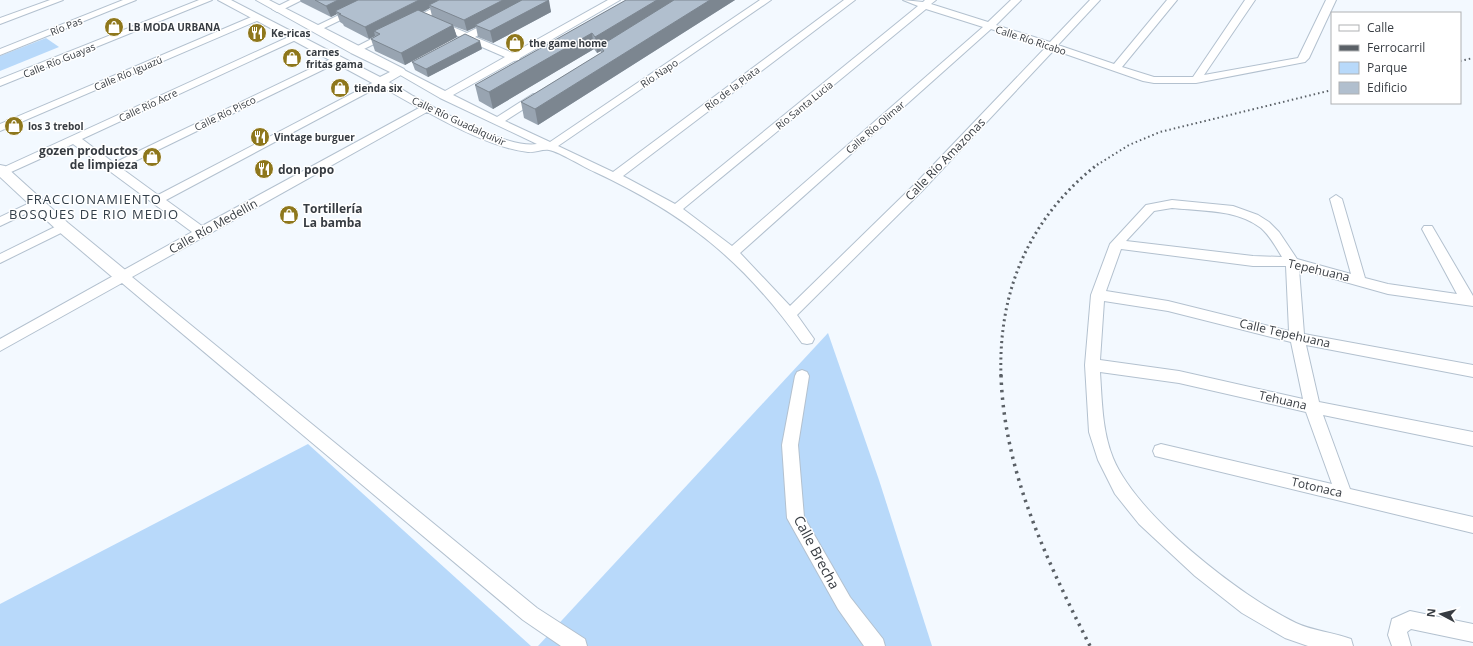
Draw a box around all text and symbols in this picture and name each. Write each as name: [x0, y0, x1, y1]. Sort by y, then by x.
legend: [1331, 12, 1461, 104]
street label: Río Pas: [48, 13, 84, 39]
shop icon: LB MODA URBANA: [103, 16, 125, 38]
text: Calle: [1367, 19, 1394, 36]
place label: LB MODA URBANA: [128, 20, 220, 34]
restaurant icon: Ke-ricas: [246, 22, 268, 44]
street label: Calle Río Ricabo: [994, 22, 1068, 58]
place label: Ke-ricas: [271, 26, 311, 40]
shop icon: the game home: [504, 32, 526, 54]
place label: the game home: [529, 36, 607, 50]
street label: Calle Río Guayas: [21, 39, 97, 81]
text: Ferrocarril: [1367, 39, 1425, 56]
place label: carnes fritas gama: [306, 45, 363, 71]
shop icon: carnes fritas gama: [281, 47, 303, 69]
street label: Calle Río Iguazú: [92, 52, 164, 94]
street label: Río Napo: [637, 55, 681, 91]
text: Parque: [1367, 59, 1407, 76]
street label: Río de la Plata: [702, 63, 762, 113]
shop icon: tienda six: [329, 77, 351, 99]
street label: Río Santa Lucia: [772, 77, 836, 133]
text: Edificio: [1367, 79, 1407, 96]
place label: tienda six: [354, 81, 403, 95]
street label: Calle Río Acre: [116, 85, 180, 125]
street label: Calle Río Pisco: [192, 92, 258, 134]
street label: Calle Río Guadalquivir: [410, 93, 508, 149]
street label: Calle Río Olimar: [842, 97, 908, 157]
street label: Calle Río Amazonas: [901, 114, 989, 204]
shop icon: los 3 trebol: [3, 115, 25, 137]
place label: los 3 trebol: [28, 119, 84, 133]
restaurant icon: Vintage burguer: [249, 126, 271, 148]
place label: Vintage burguer: [274, 130, 355, 144]
place label: gozen productos de limpieza: [39, 142, 138, 173]
shop icon: gozen productos de limpieza: [141, 146, 163, 168]
restaurant icon: don popo: [253, 158, 275, 180]
place label: don popo: [278, 161, 334, 178]
district label: FRACCIONAMIENTO BOSQUES DE RIO MEDIO: [9, 190, 179, 223]
street label: Calle Río Medellín: [166, 195, 260, 257]
place label: Tortillería La bamba: [303, 200, 362, 231]
shop icon: Tortillería La bamba: [278, 204, 300, 226]
street label: Tepehuana: [1286, 255, 1352, 285]
street label: Calle Tepehuana: [1238, 314, 1332, 352]
street label: Tehuana: [1257, 386, 1309, 414]
street label: Totonaca: [1290, 473, 1344, 501]
street label: Calle Brecha: [790, 512, 844, 592]
north arrow: [1421, 594, 1461, 634]
text: N: [1423, 607, 1439, 618]

